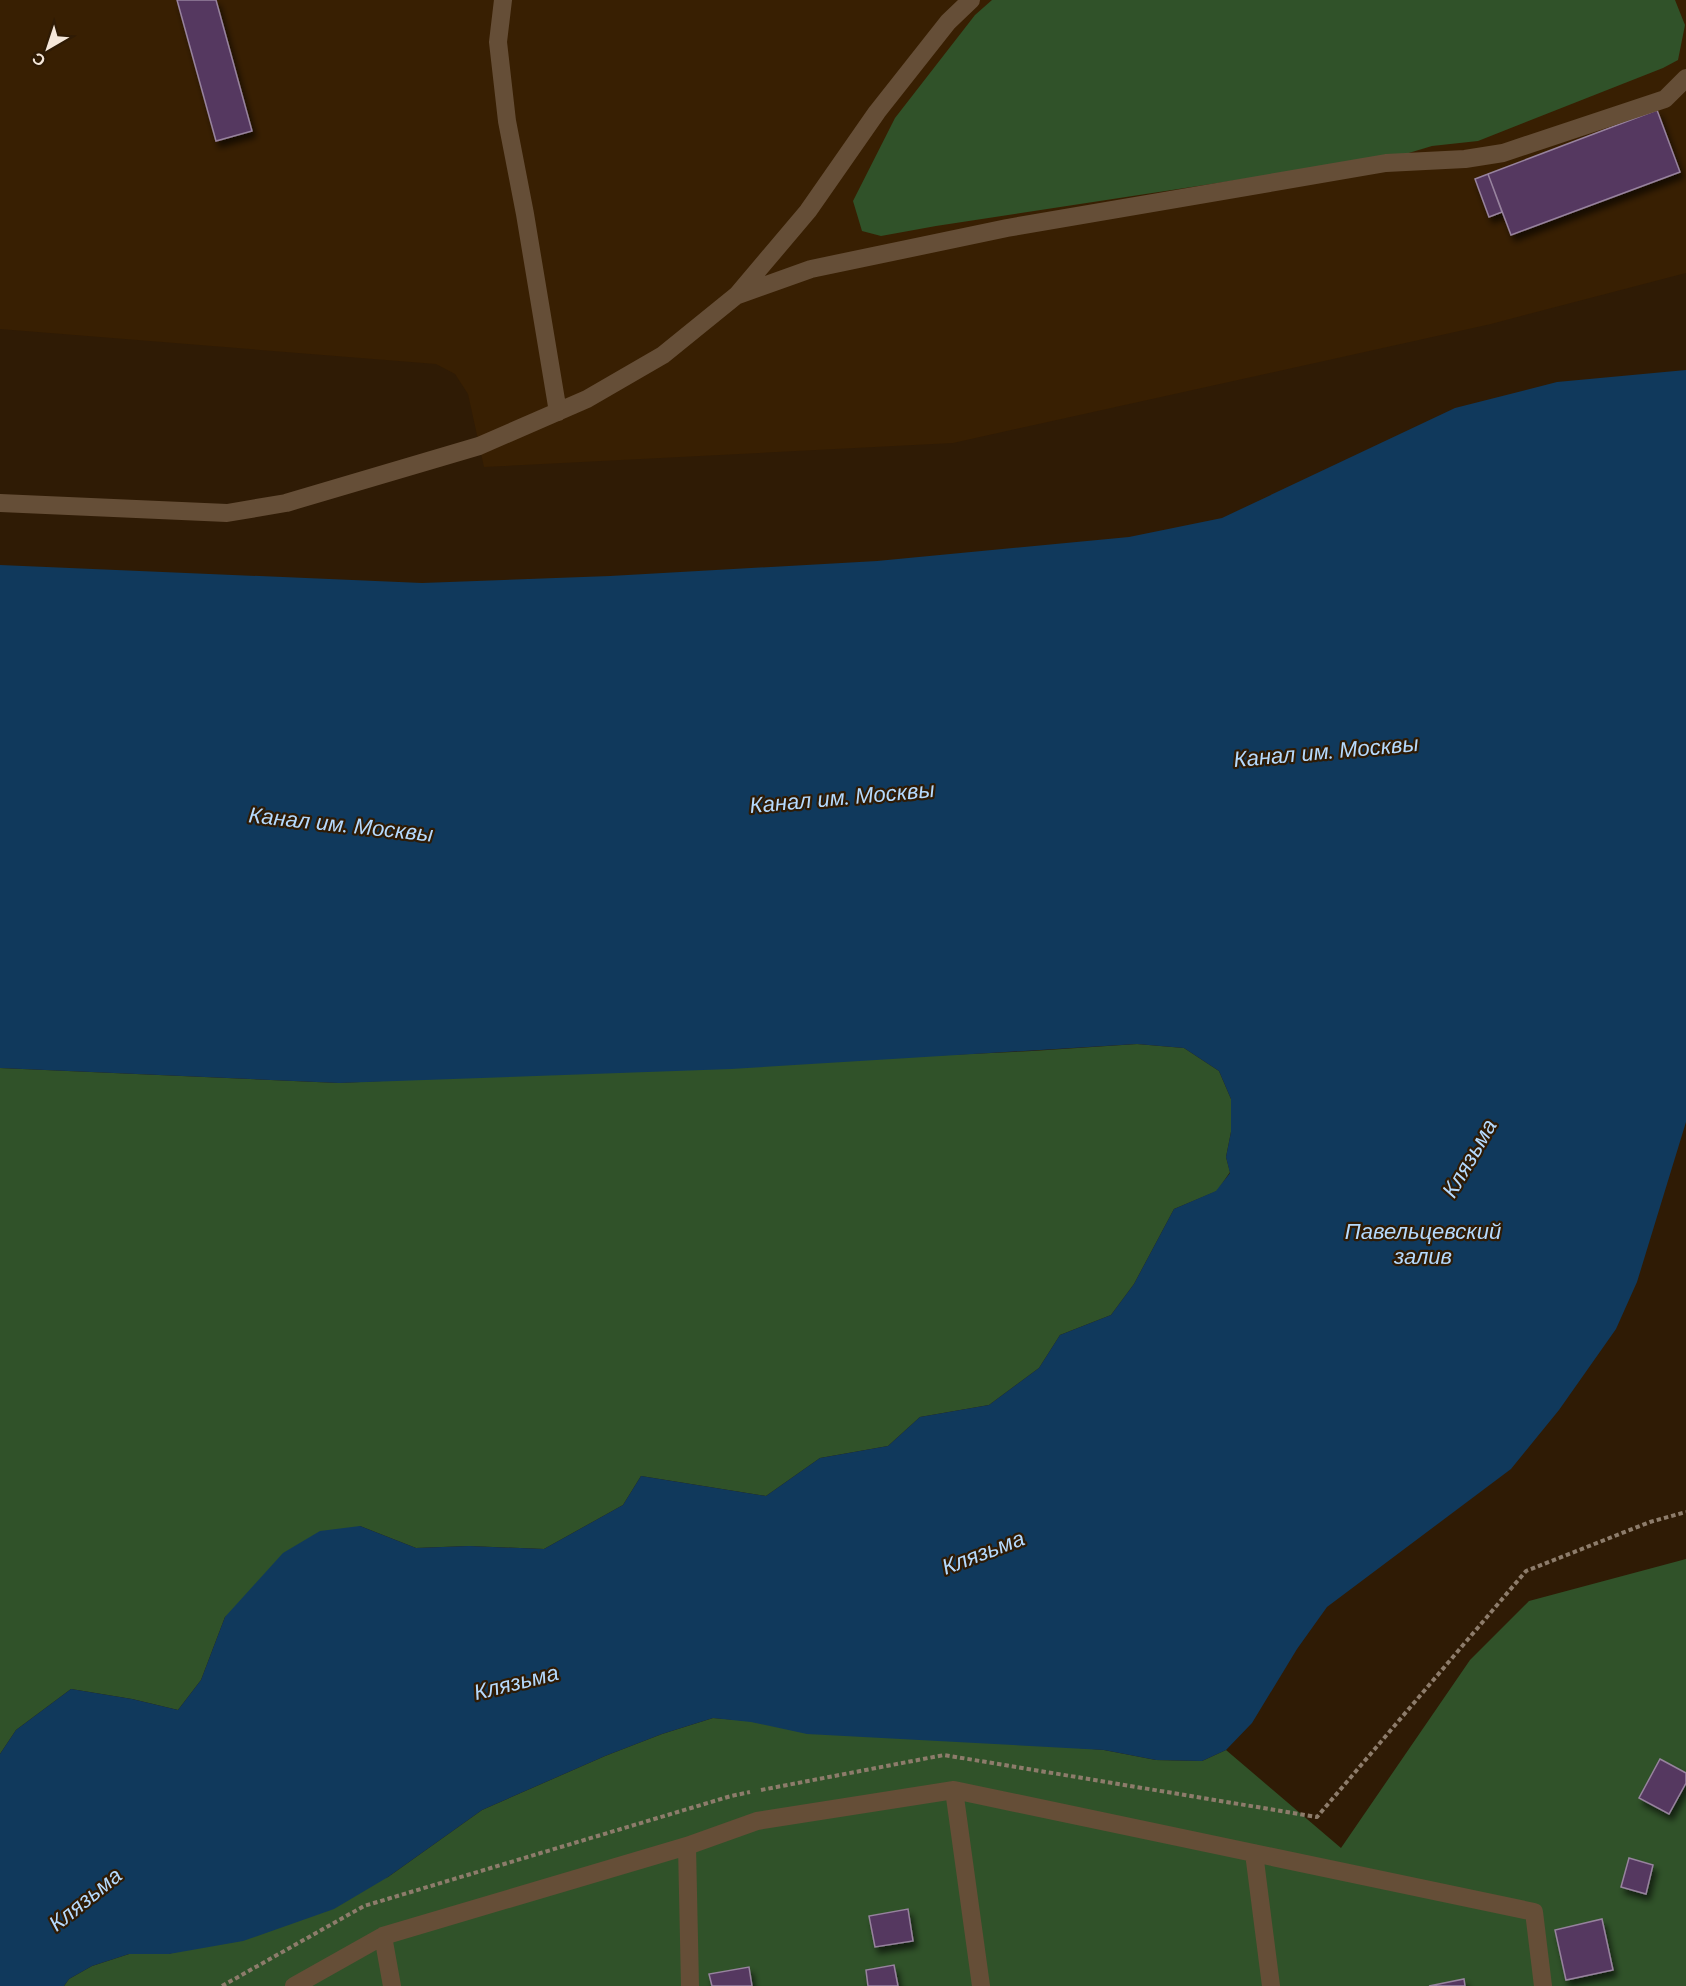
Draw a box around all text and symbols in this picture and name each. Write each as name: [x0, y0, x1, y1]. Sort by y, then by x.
north arrow: [18, 18, 78, 78]
text: С: [27, 47, 50, 71]
water label: Канал им. Москвы: [1232, 729, 1420, 774]
water label: Канал им. Москвы: [748, 775, 936, 820]
water label: Канал им. Москвы: [247, 800, 435, 849]
water label: Клязьма: [1435, 1114, 1504, 1203]
water label: Павельцевский залив: [1345, 1217, 1501, 1271]
water label: Клязьма: [938, 1523, 1029, 1581]
water label: Клязьма: [471, 1658, 561, 1707]
water label: Клязьма: [43, 1861, 128, 1938]

